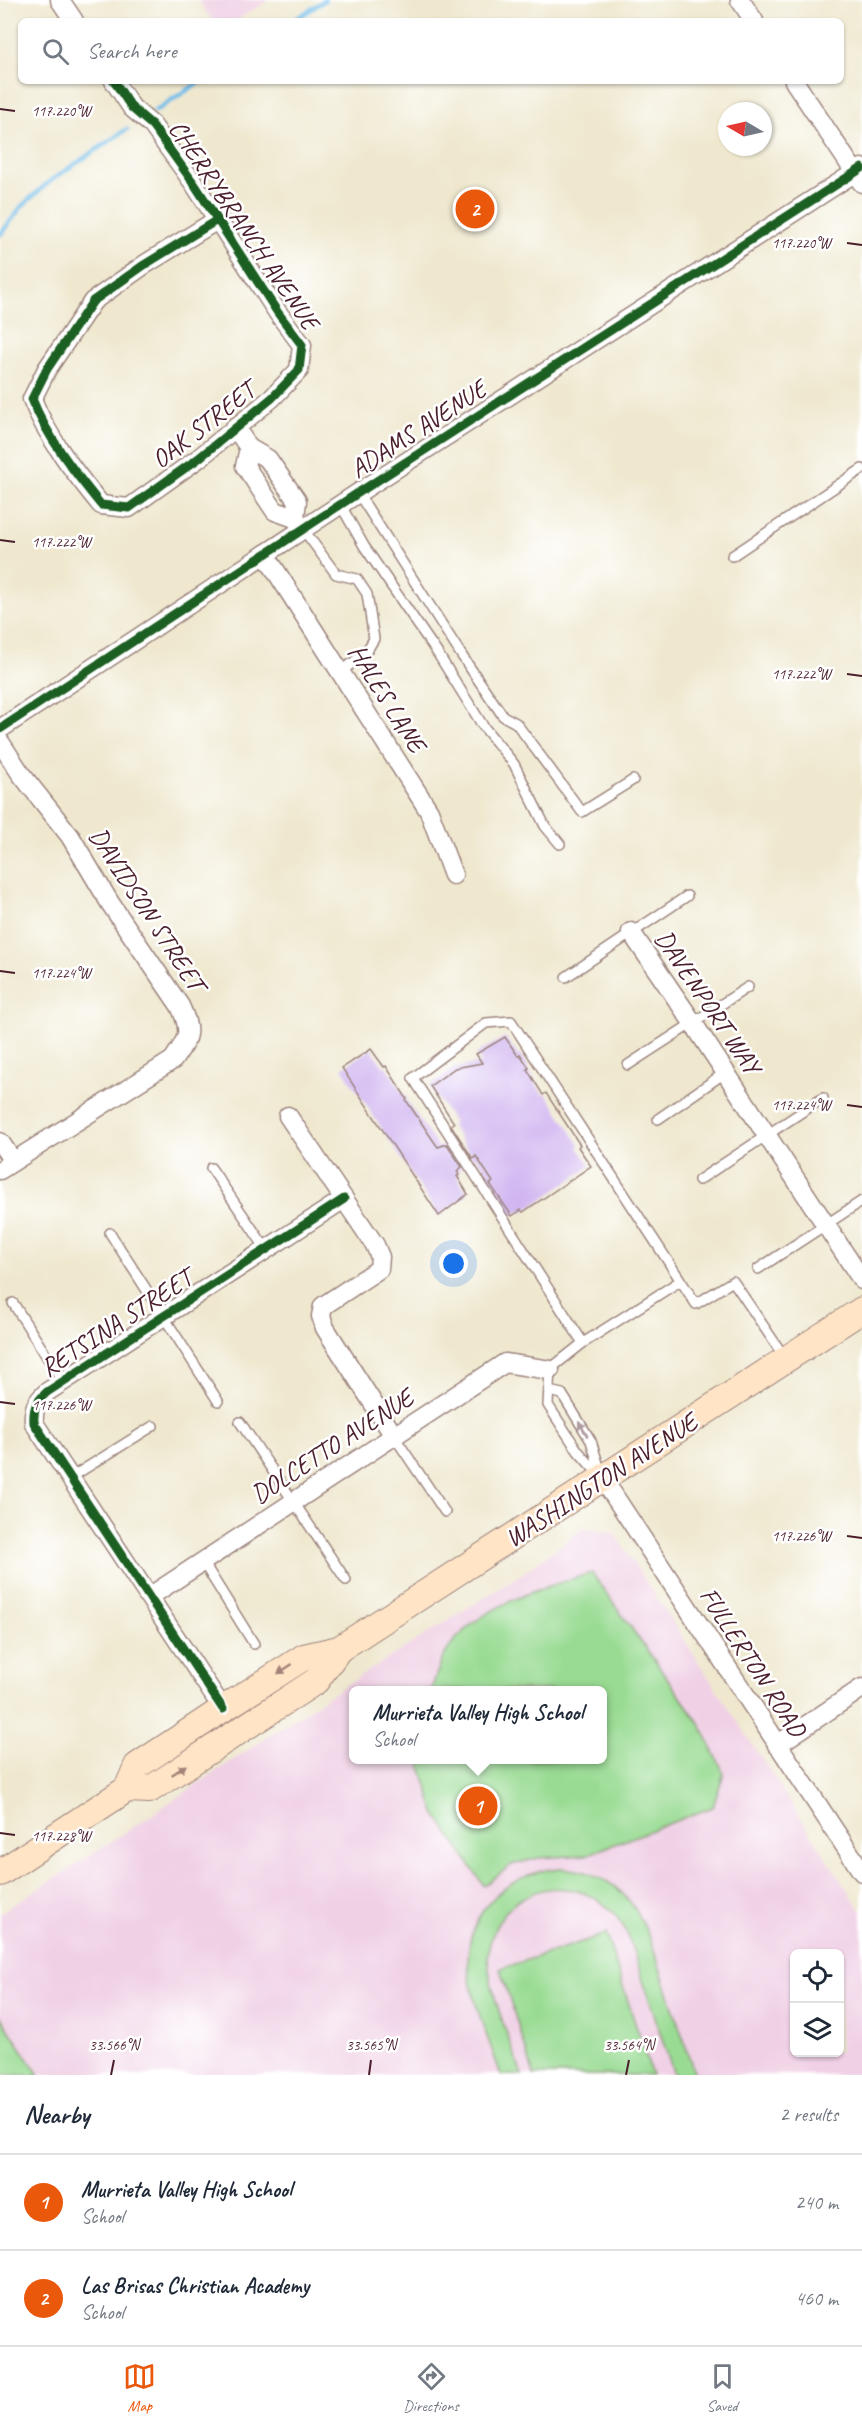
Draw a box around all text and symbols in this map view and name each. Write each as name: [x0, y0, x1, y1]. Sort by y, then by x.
search box: [18, 18, 844, 84]
icon: search: [39, 35, 72, 68]
text: Search here: [87, 37, 177, 65]
text: 117.220°W: [32, 102, 93, 121]
north arrow: [718, 102, 772, 156]
street label: CHERRYBRANCH AVENUE: [161, 114, 329, 339]
pin: 2: [456, 186, 494, 232]
text: 117.220°W: [772, 234, 833, 253]
street label: OAK STREET: [145, 371, 266, 476]
street label: ADAMS AVENUE: [344, 371, 496, 485]
text: 117.222°W: [32, 533, 93, 552]
street label: HALES LANE: [341, 638, 435, 761]
text: 117.222°W: [772, 665, 833, 684]
street label: DAVIDSON STREET: [82, 821, 216, 1003]
street label: DAVENPORT WAY: [648, 924, 771, 1084]
text: 117.224°W: [32, 964, 93, 983]
text: 117.224°W: [772, 1096, 833, 1115]
your location: [439, 1249, 468, 1278]
street label: RETSINA STREET: [34, 1258, 203, 1384]
street label: DOLCETTO AVENUE: [245, 1379, 422, 1511]
text: 117.226°W: [32, 1396, 93, 1415]
street label: WASHINGTON AVENUE: [499, 1404, 706, 1555]
one-way arrow: [577, 1421, 588, 1437]
text: 117.226°W: [772, 1527, 833, 1546]
street label: FULLERTON ROAD: [692, 1581, 815, 1745]
one-way arrow: [277, 1664, 293, 1675]
popup: [349, 1686, 607, 1764]
text: Murrieta Valley High School: [373, 1699, 583, 1727]
text: School: [373, 1727, 416, 1752]
one-way arrow: [171, 1764, 188, 1775]
pin: 1: [458, 1784, 498, 1828]
text: 117.228°W: [32, 1827, 93, 1846]
map controls: [790, 1949, 844, 2057]
button: locate: [790, 1949, 844, 2003]
button: layers: [790, 2003, 844, 2057]
text: 33.566°N: [89, 2036, 142, 2055]
text: 33.565°N: [346, 2036, 399, 2055]
text: 33.564°N: [604, 2036, 657, 2055]
text: Nearby: [24, 2098, 89, 2131]
text: 2 results: [779, 2102, 838, 2127]
text: Murrieta Valley High School: [81, 2176, 292, 2204]
text: 1: [39, 2190, 48, 2215]
text: 240 m: [795, 2190, 838, 2215]
text: School: [81, 2204, 124, 2229]
text: Las Brisas Christian Academy: [81, 2272, 309, 2300]
text: 2: [39, 2286, 48, 2311]
text: 460 m: [795, 2286, 838, 2311]
text: School: [81, 2300, 124, 2325]
tab: Map: [123, 2360, 156, 2416]
tab: Directions: [403, 2360, 459, 2416]
tab: Saved: [706, 2360, 739, 2416]

